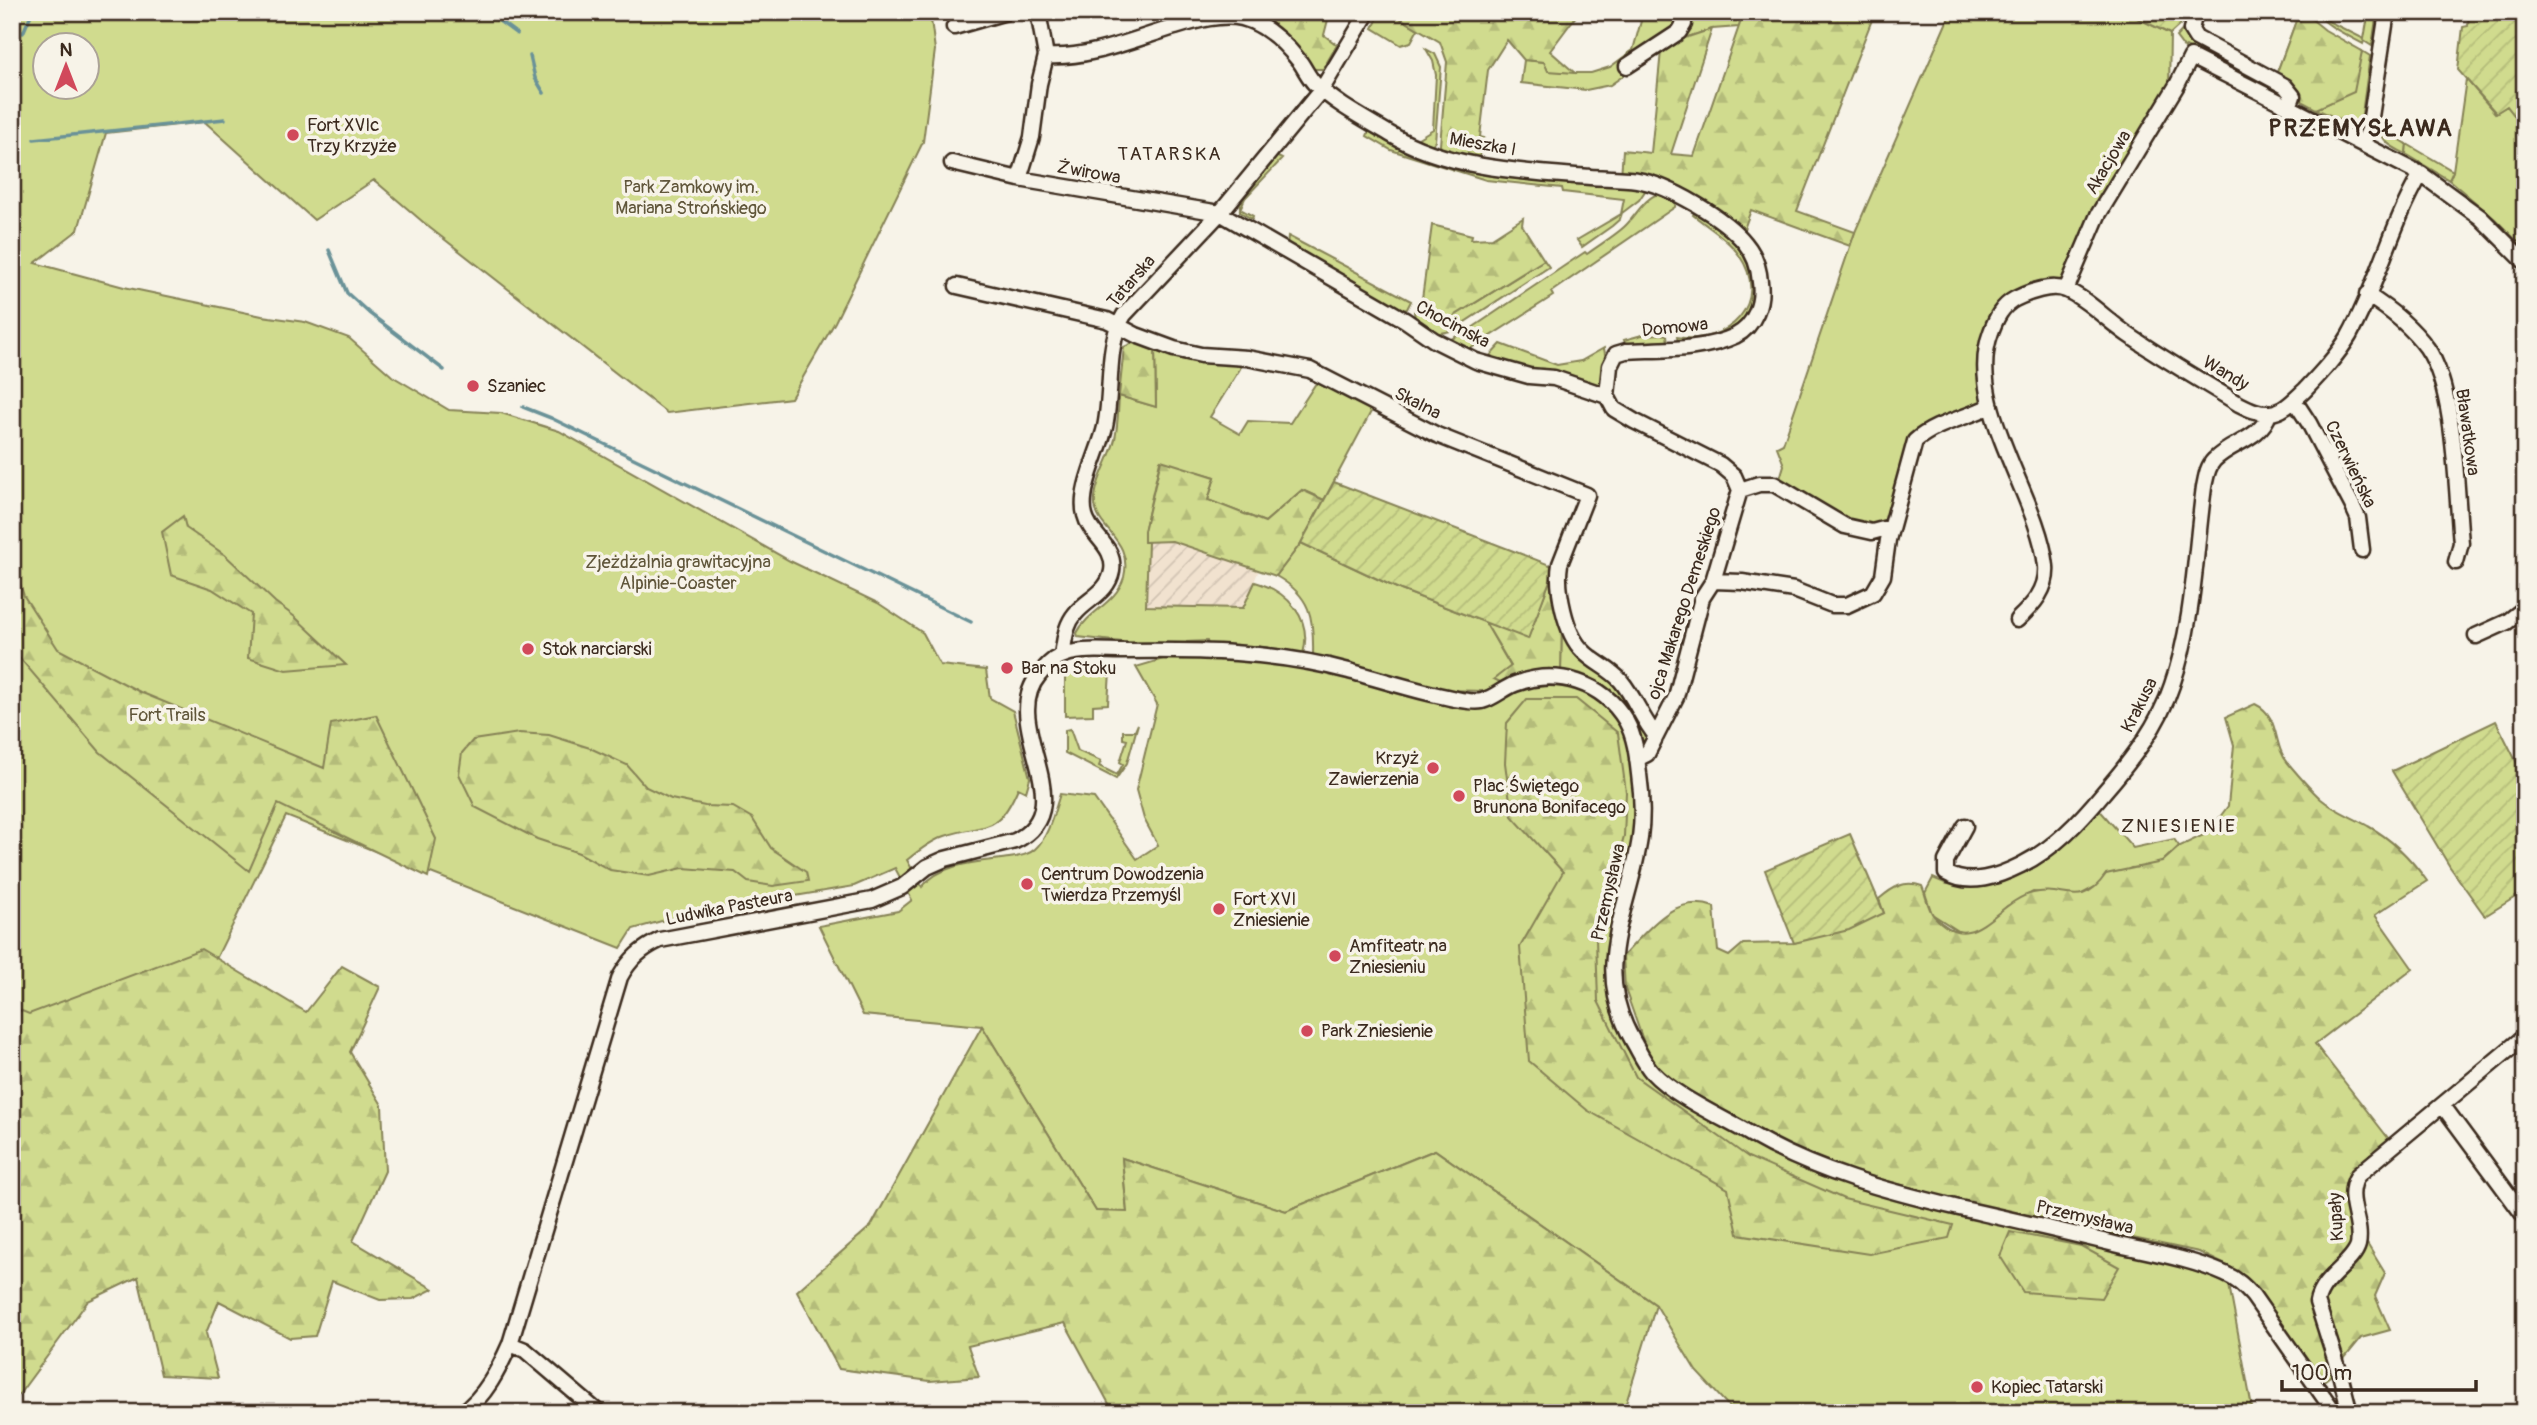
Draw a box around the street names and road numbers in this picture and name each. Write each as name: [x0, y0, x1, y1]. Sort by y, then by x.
street label: Akacjowa: [2080, 126, 2137, 199]
street label: Mieszka I: [1448, 127, 1518, 162]
street label: Żwirowa: [1055, 156, 1123, 189]
street label: Tatarska: [1102, 250, 1161, 313]
street label: Chocimska: [1412, 295, 1494, 354]
street label: Domowa: [1641, 313, 1709, 342]
street label: Wandy: [2198, 351, 2253, 396]
street label: Skalna: [1391, 382, 1445, 425]
street label: Bławatkowa: [2450, 387, 2485, 477]
street label: Czerwieńska: [2320, 417, 2382, 512]
street label: ojca Makarego Demeskiego: [1642, 504, 1727, 702]
street label: Krakusa: [2116, 674, 2163, 737]
street label: Przemysława: [1586, 841, 1631, 943]
street label: Ludwika Pasteura: [664, 884, 794, 931]
street label: Kupały: [2324, 1192, 2349, 1242]
street label: Przemysława: [2034, 1195, 2136, 1240]

